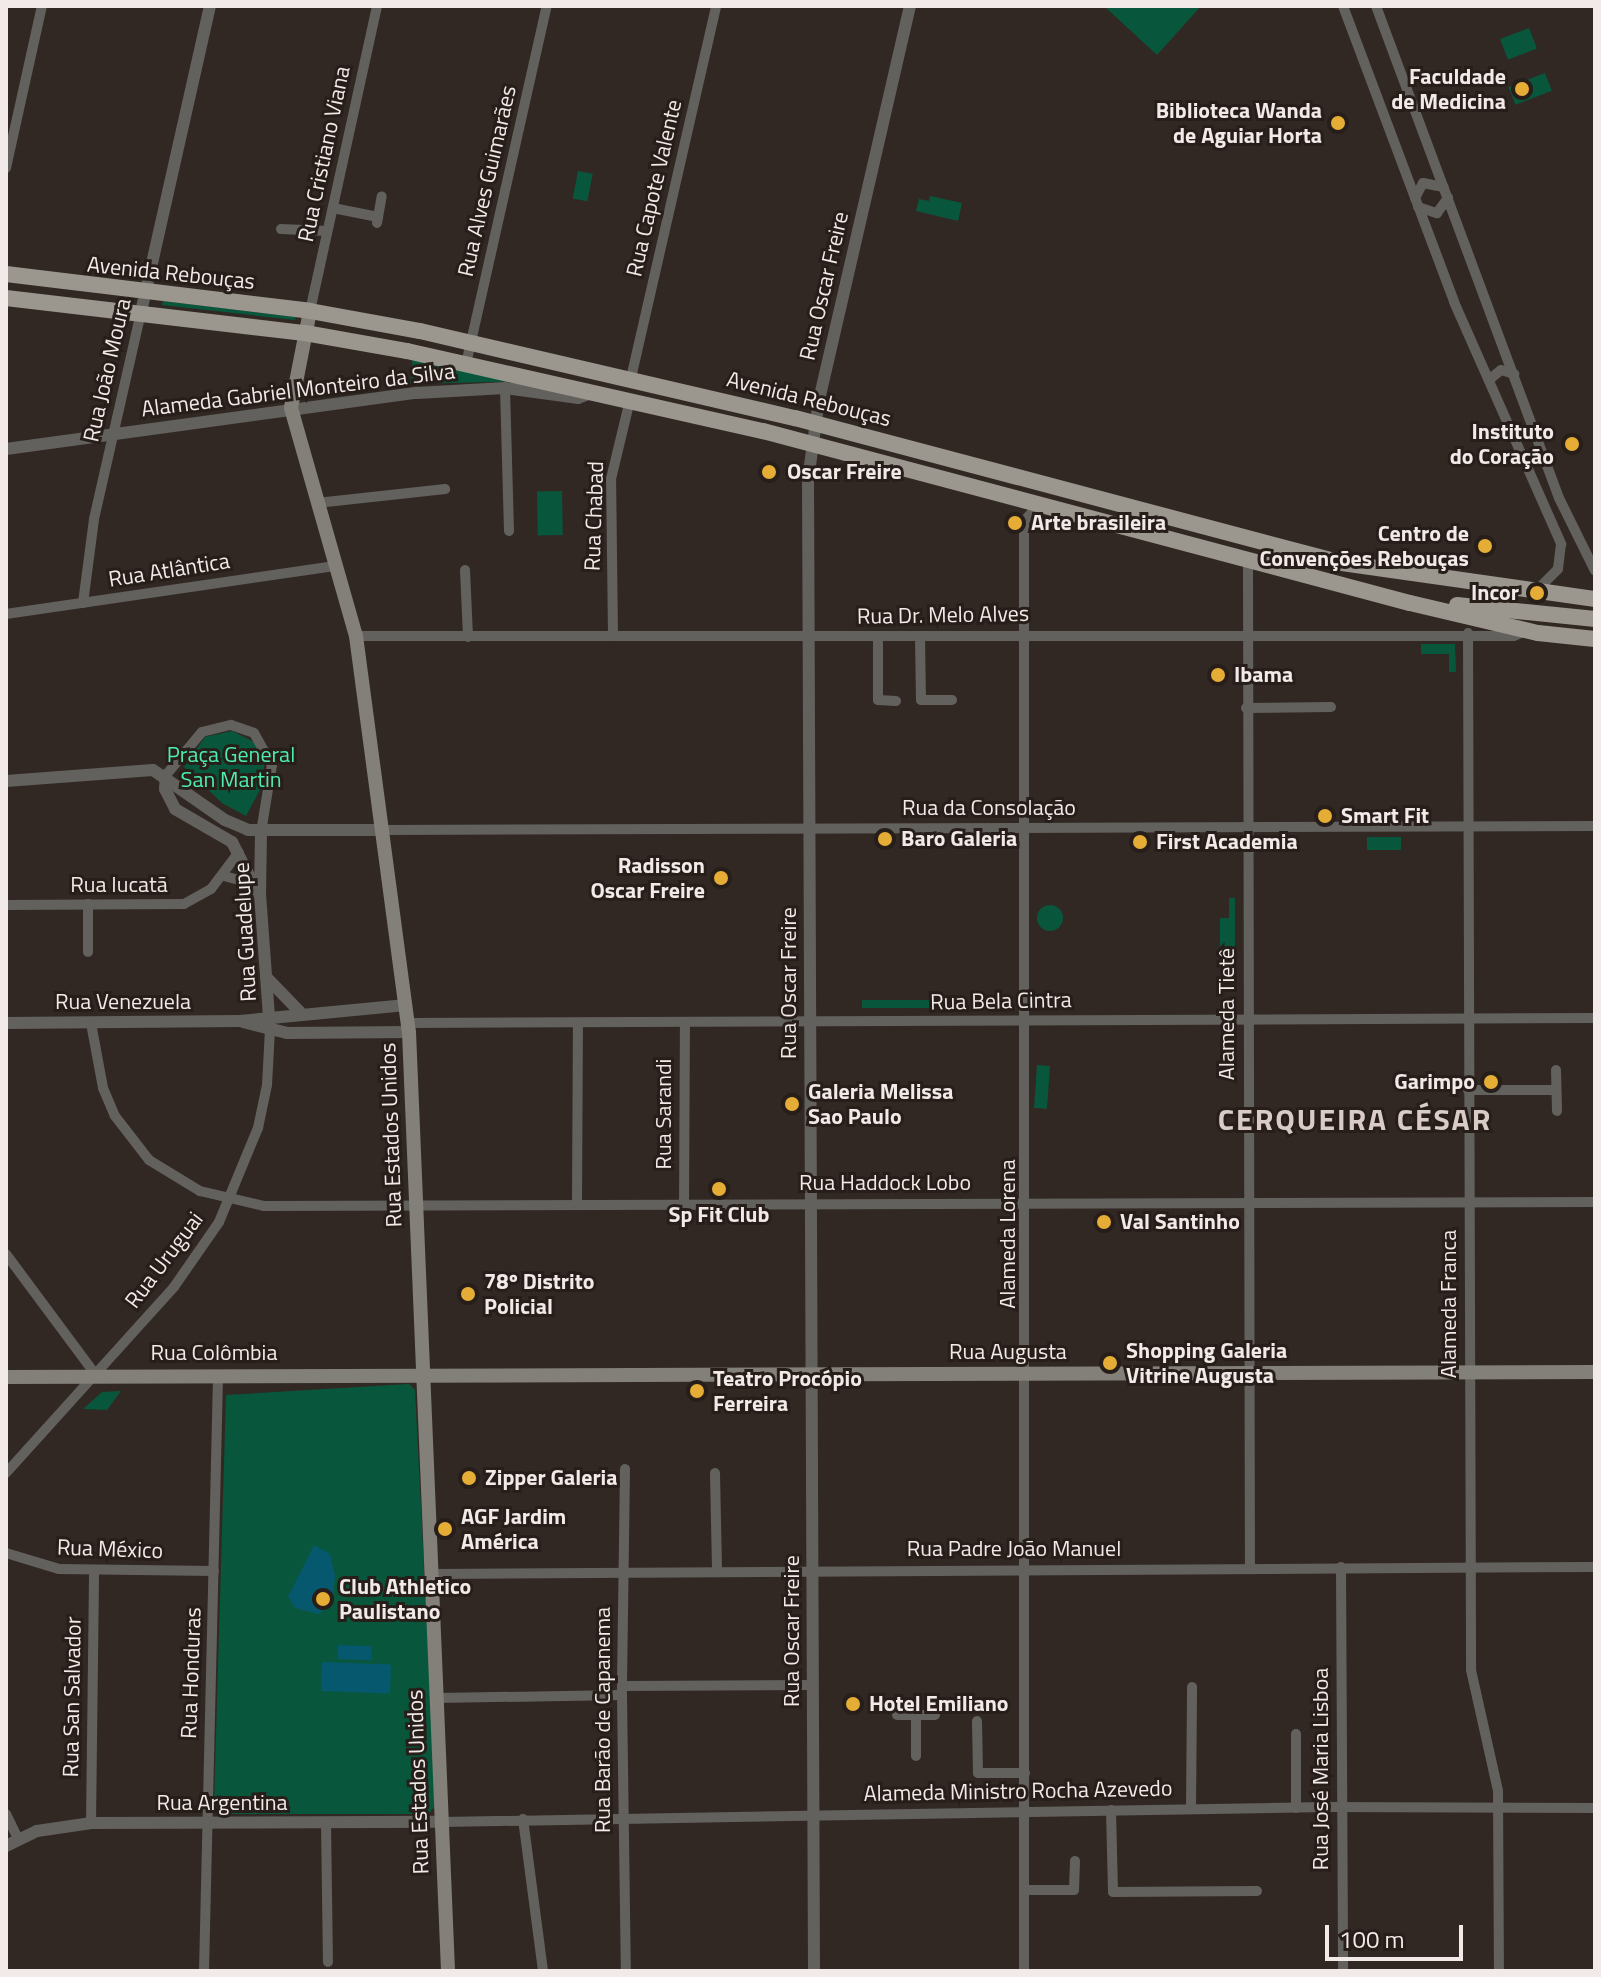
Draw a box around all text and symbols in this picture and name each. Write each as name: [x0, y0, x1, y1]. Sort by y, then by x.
place label: Faculdade de Medicina: [1391, 63, 1506, 114]
street label: Rua Cristiano Viana: [292, 64, 356, 244]
marker: Faculdade de Medicina: [1513, 80, 1531, 98]
street label: Rua Alves Guimarães: [452, 83, 522, 279]
street label: Rua Capote Valente: [621, 97, 687, 279]
place label: Biblioteca Wanda de Aguiar Horta: [1156, 97, 1322, 148]
marker: Biblioteca Wanda de Aguiar Horta: [1329, 114, 1347, 132]
street label: Rua Oscar Freire: [794, 209, 854, 363]
street label: Avenida Rebouças: [86, 251, 256, 295]
street label: Rua João Moura: [78, 296, 136, 444]
street label: Alameda Gabriel Monteiro da Silva: [140, 358, 456, 422]
street label: Avenida Rebouças: [724, 366, 894, 432]
place label: Instituto do Coração: [1450, 418, 1554, 470]
marker: Instituto do Coração: [1561, 433, 1583, 455]
place label: Oscar Freire: [787, 459, 902, 485]
street label: Rua Chabad: [579, 461, 609, 571]
marker: Oscar Freire: [758, 461, 780, 483]
place label: Arte brasileira: [1031, 510, 1166, 536]
marker: Arte brasileira: [1006, 514, 1024, 532]
place label: Centro de Convenções Rebouças: [1259, 520, 1469, 572]
marker: Centro de Convenções Rebouças: [1476, 537, 1494, 555]
street label: Rua Atlântica: [106, 547, 232, 593]
place label: Incor: [1471, 580, 1519, 606]
marker: Incor: [1526, 582, 1548, 604]
street label: Rua Dr. Melo Alves: [857, 600, 1029, 630]
place label: Ibama: [1234, 662, 1293, 688]
marker: Ibama: [1209, 666, 1227, 684]
park label: Praça General San Martin: [167, 741, 295, 792]
street label: Rua da Consolação: [902, 795, 1076, 821]
place label: Smart Fit: [1341, 803, 1429, 829]
marker: Smart Fit: [1316, 807, 1334, 825]
place label: Baro Galeria: [901, 826, 1017, 852]
place label: First Academia: [1156, 829, 1298, 855]
marker: Baro Galeria: [876, 830, 894, 848]
marker: First Academia: [1131, 833, 1149, 851]
place label: Radisson Oscar Freire: [590, 852, 705, 904]
street label: Rua Guadelupe: [228, 862, 262, 1002]
marker: Radisson Oscar Freire: [712, 869, 730, 887]
street label: Rua Iucatã: [70, 872, 168, 898]
street label: Rua Oscar Freire: [776, 907, 802, 1059]
street label: Alameda Tietê: [1214, 948, 1240, 1080]
street label: Rua Bela Cintra: [930, 987, 1072, 1015]
street label: Rua Venezuela: [55, 989, 191, 1015]
street label: Rua Estados Unidos: [375, 1042, 407, 1228]
street label: Rua Sarandi: [651, 1059, 677, 1169]
place label: Garimpo: [1394, 1069, 1475, 1095]
marker: Garimpo: [1482, 1073, 1500, 1091]
place label: Galeria Melissa Sao Paulo: [808, 1078, 953, 1130]
marker: Galeria Melissa Sao Paulo: [783, 1095, 801, 1113]
district label: CERQUEIRA CÉSAR: [1218, 1101, 1492, 1137]
street label: Alameda Lorena: [995, 1159, 1021, 1309]
street label: Rua Haddock Lobo: [799, 1170, 971, 1196]
marker: Sp Fit Club: [710, 1180, 728, 1198]
place label: Sp Fit Club: [668, 1202, 770, 1228]
street label: Rua Uruguai: [119, 1207, 209, 1313]
place label: Val Santinho: [1120, 1209, 1240, 1235]
marker: Val Santinho: [1095, 1213, 1113, 1231]
street label: Alameda Franca: [1436, 1230, 1462, 1378]
place label: 78º Distrito Policial: [484, 1268, 594, 1320]
marker: 78º Distrito Policial: [459, 1285, 477, 1303]
place label: Shopping Galeria Vitrine Augusta: [1126, 1337, 1287, 1388]
street label: Rua Augusta: [949, 1339, 1067, 1365]
street label: Rua Colômbia: [151, 1340, 277, 1366]
marker: Shopping Galeria Vitrine Augusta: [1101, 1354, 1119, 1372]
place label: Teatro Procópio Ferreira: [713, 1365, 862, 1416]
marker: Teatro Procópio Ferreira: [688, 1382, 706, 1400]
place label: Zipper Galeria: [485, 1465, 618, 1491]
marker: Zipper Galeria: [460, 1469, 478, 1487]
place label: AGF Jardim América: [461, 1503, 566, 1554]
marker: AGF Jardim América: [436, 1520, 454, 1538]
street label: Rua México: [56, 1534, 164, 1564]
street label: Rua Padre João Manuel: [907, 1536, 1121, 1562]
street label: Rua Oscar Freire: [779, 1555, 805, 1707]
place label: Club Athletico Paulistano: [339, 1573, 471, 1624]
marker: Club Athletico Paulistano: [314, 1590, 332, 1608]
street label: Rua Honduras: [176, 1607, 206, 1739]
street label: Rua Barão de Capanema: [590, 1607, 616, 1833]
street label: Rua San Salvador: [57, 1616, 87, 1778]
street label: Rua José Maria Lisboa: [1308, 1668, 1334, 1870]
street label: Rua Estados Unidos: [402, 1689, 434, 1875]
place label: Hotel Emiliano: [869, 1691, 1009, 1717]
marker: Hotel Emiliano: [844, 1695, 862, 1713]
street label: Alameda Ministro Rocha Azevedo: [863, 1775, 1173, 1807]
street label: Rua Argentina: [156, 1790, 288, 1816]
scale bar: [1329, 1909, 1467, 1959]
text: 100 m: [1339, 1921, 1405, 1957]

